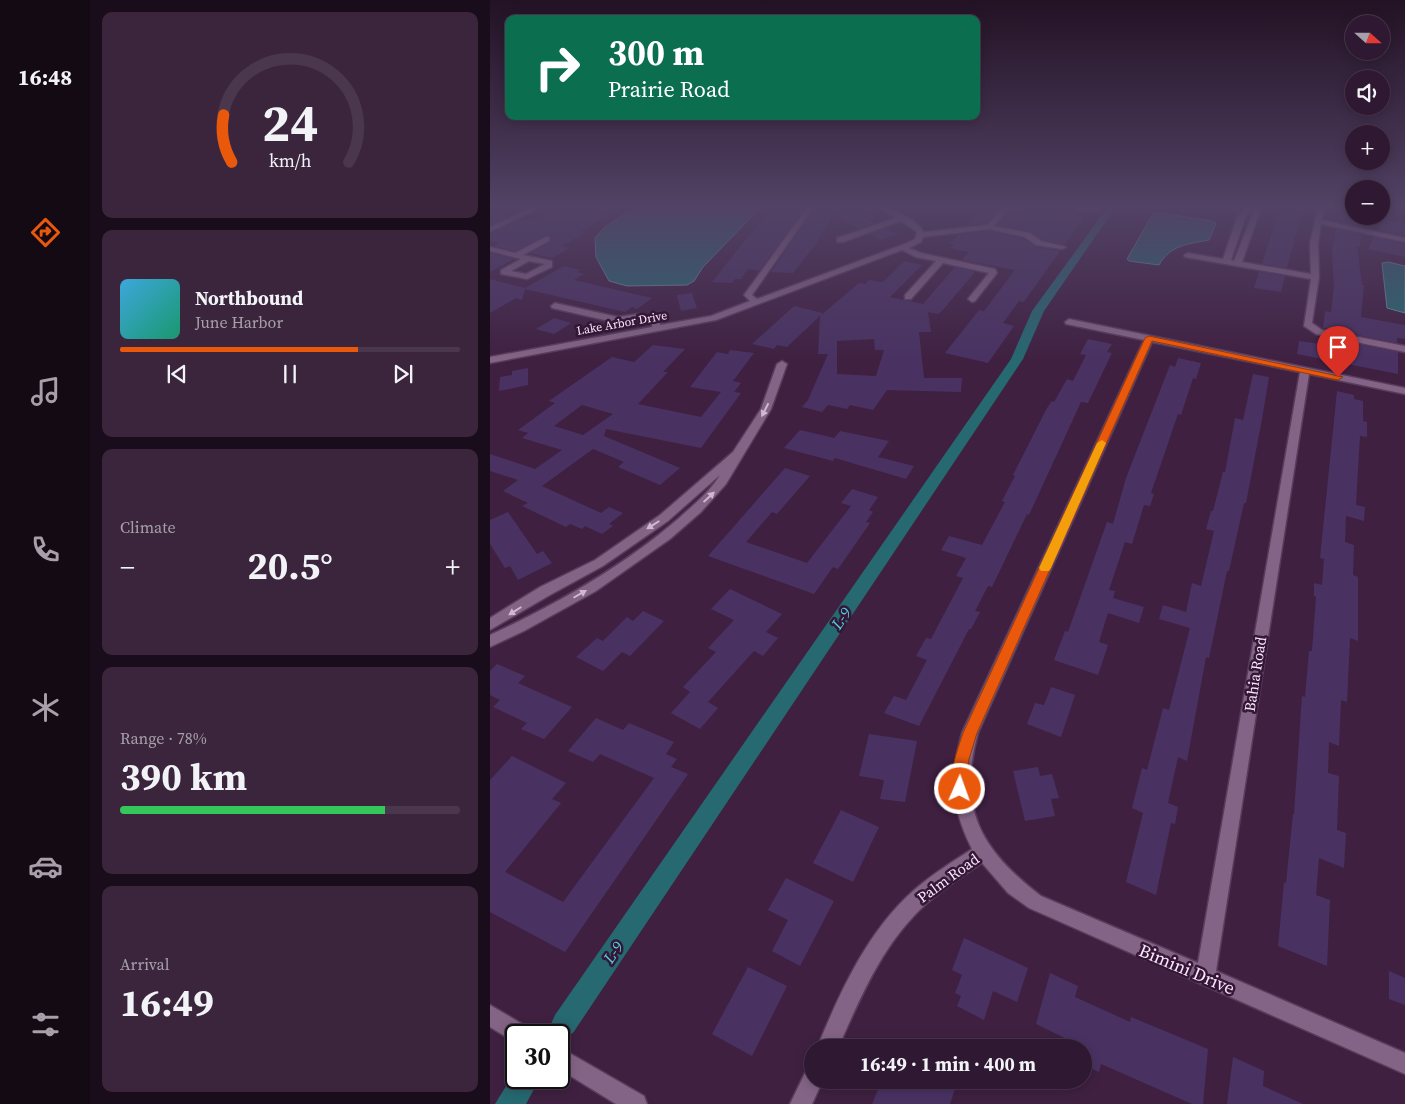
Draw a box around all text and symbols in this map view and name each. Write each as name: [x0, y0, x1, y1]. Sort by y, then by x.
north arrow: [1345, 15, 1390, 60]
map controls: [1345, 15, 1390, 225]
text: 300 m: [608, 29, 704, 77]
icon: right: [525, 35, 590, 100]
text: 16:48: [18, 62, 72, 92]
button: sound: [1345, 70, 1390, 115]
text: Prairie Road: [608, 74, 730, 104]
text: 24: [262, 87, 318, 158]
button: +: [1345, 125, 1390, 170]
text: km/h: [269, 148, 312, 173]
button: −: [1345, 180, 1390, 225]
icon: directions: [28, 215, 63, 250]
text: Northbound: [195, 285, 303, 311]
street label: Lake Arbor Drive: [575, 307, 669, 339]
text: June Harbor: [195, 311, 283, 333]
pin: [1317, 326, 1359, 377]
icon: arrive: [1324, 333, 1352, 361]
icon: previous: [163, 360, 191, 388]
icon: pause: [276, 360, 304, 388]
icon: next: [389, 360, 417, 388]
icon: music: [28, 374, 63, 409]
one-way arrow: [761, 403, 769, 417]
one-way arrow: [703, 491, 715, 503]
text: Climate: [120, 516, 176, 538]
one-way arrow: [647, 521, 660, 530]
icon: phone: [28, 532, 63, 567]
text: 20.5°: [247, 540, 333, 592]
text: −: [120, 548, 135, 586]
text: +: [445, 548, 460, 586]
one-way arrow: [573, 590, 586, 599]
water label: L-9: [825, 603, 856, 634]
one-way arrow: [509, 606, 522, 615]
street label: Bahia Road: [1239, 635, 1271, 713]
icon: climate: [28, 690, 63, 725]
text: Range · 78%: [120, 727, 207, 749]
text: 390 km: [120, 751, 247, 803]
position arrow: [933, 762, 985, 814]
street label: Palm Road: [913, 848, 984, 908]
icon: car: [28, 849, 63, 884]
water label: L-9: [597, 937, 628, 968]
street label: Bimini Drive: [1135, 938, 1239, 1000]
text: Arrival: [120, 953, 169, 975]
text: 16:49: [120, 977, 214, 1029]
icon: filters: [28, 1007, 63, 1042]
speed limit sign: 30: [505, 1024, 570, 1089]
text: 16:49 · 1 min · 400 m: [860, 1051, 1036, 1077]

